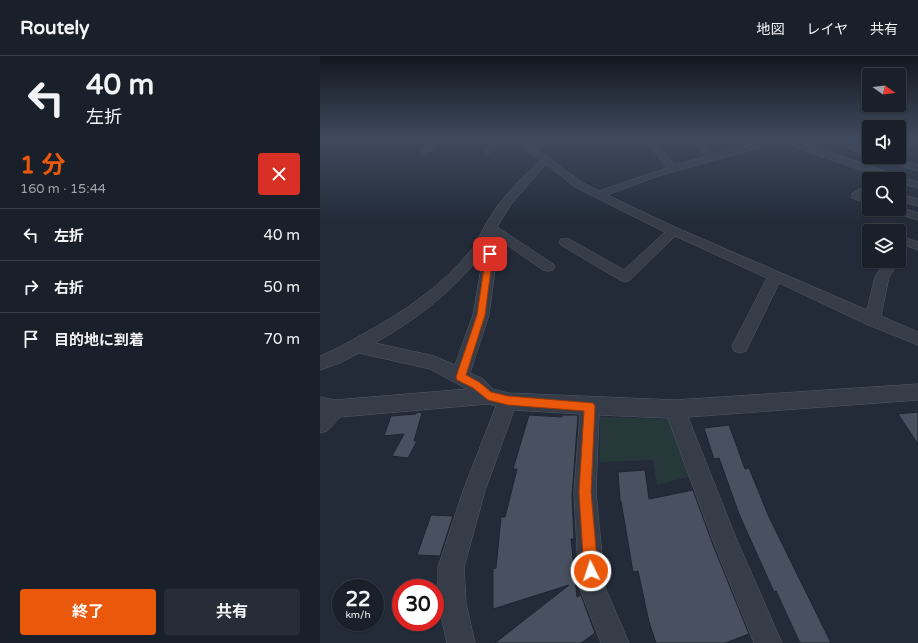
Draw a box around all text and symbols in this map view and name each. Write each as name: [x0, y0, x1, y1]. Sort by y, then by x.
text: Routely: [20, 17, 89, 39]
text: 地図: [756, 21, 784, 38]
text: レイヤ: [806, 21, 848, 38]
text: 共有: [870, 21, 898, 38]
text: 40 m: [86, 68, 154, 102]
north arrow: [862, 68, 906, 112]
map controls: [862, 68, 906, 268]
icon: left: [20, 72, 72, 124]
text: 左折: [86, 106, 122, 128]
button: sound: [862, 120, 906, 164]
text: 1 分: [20, 151, 65, 180]
button: close: [258, 153, 300, 195]
button: search: [862, 172, 906, 216]
text: 160 m · 15:44: [20, 181, 106, 197]
icon: left: [20, 224, 42, 246]
button: layers: [862, 224, 906, 268]
text: 40 m: [263, 226, 300, 244]
text: 左折: [54, 227, 84, 245]
pin: [473, 237, 507, 271]
icon: arrive: [479, 243, 501, 265]
icon: right: [20, 276, 42, 298]
text: 50 m: [263, 278, 300, 296]
text: 右折: [54, 279, 84, 297]
icon: arrive: [20, 328, 42, 350]
text: 70 m: [263, 330, 300, 348]
text: 目的地に到着: [54, 331, 144, 349]
position arrow: [570, 550, 612, 592]
speed limit sign: 30: [392, 579, 444, 631]
text: 22: [345, 588, 371, 612]
button: 終了: [20, 589, 156, 635]
button: 共有: [164, 589, 300, 635]
text: km/h: [345, 609, 371, 621]

